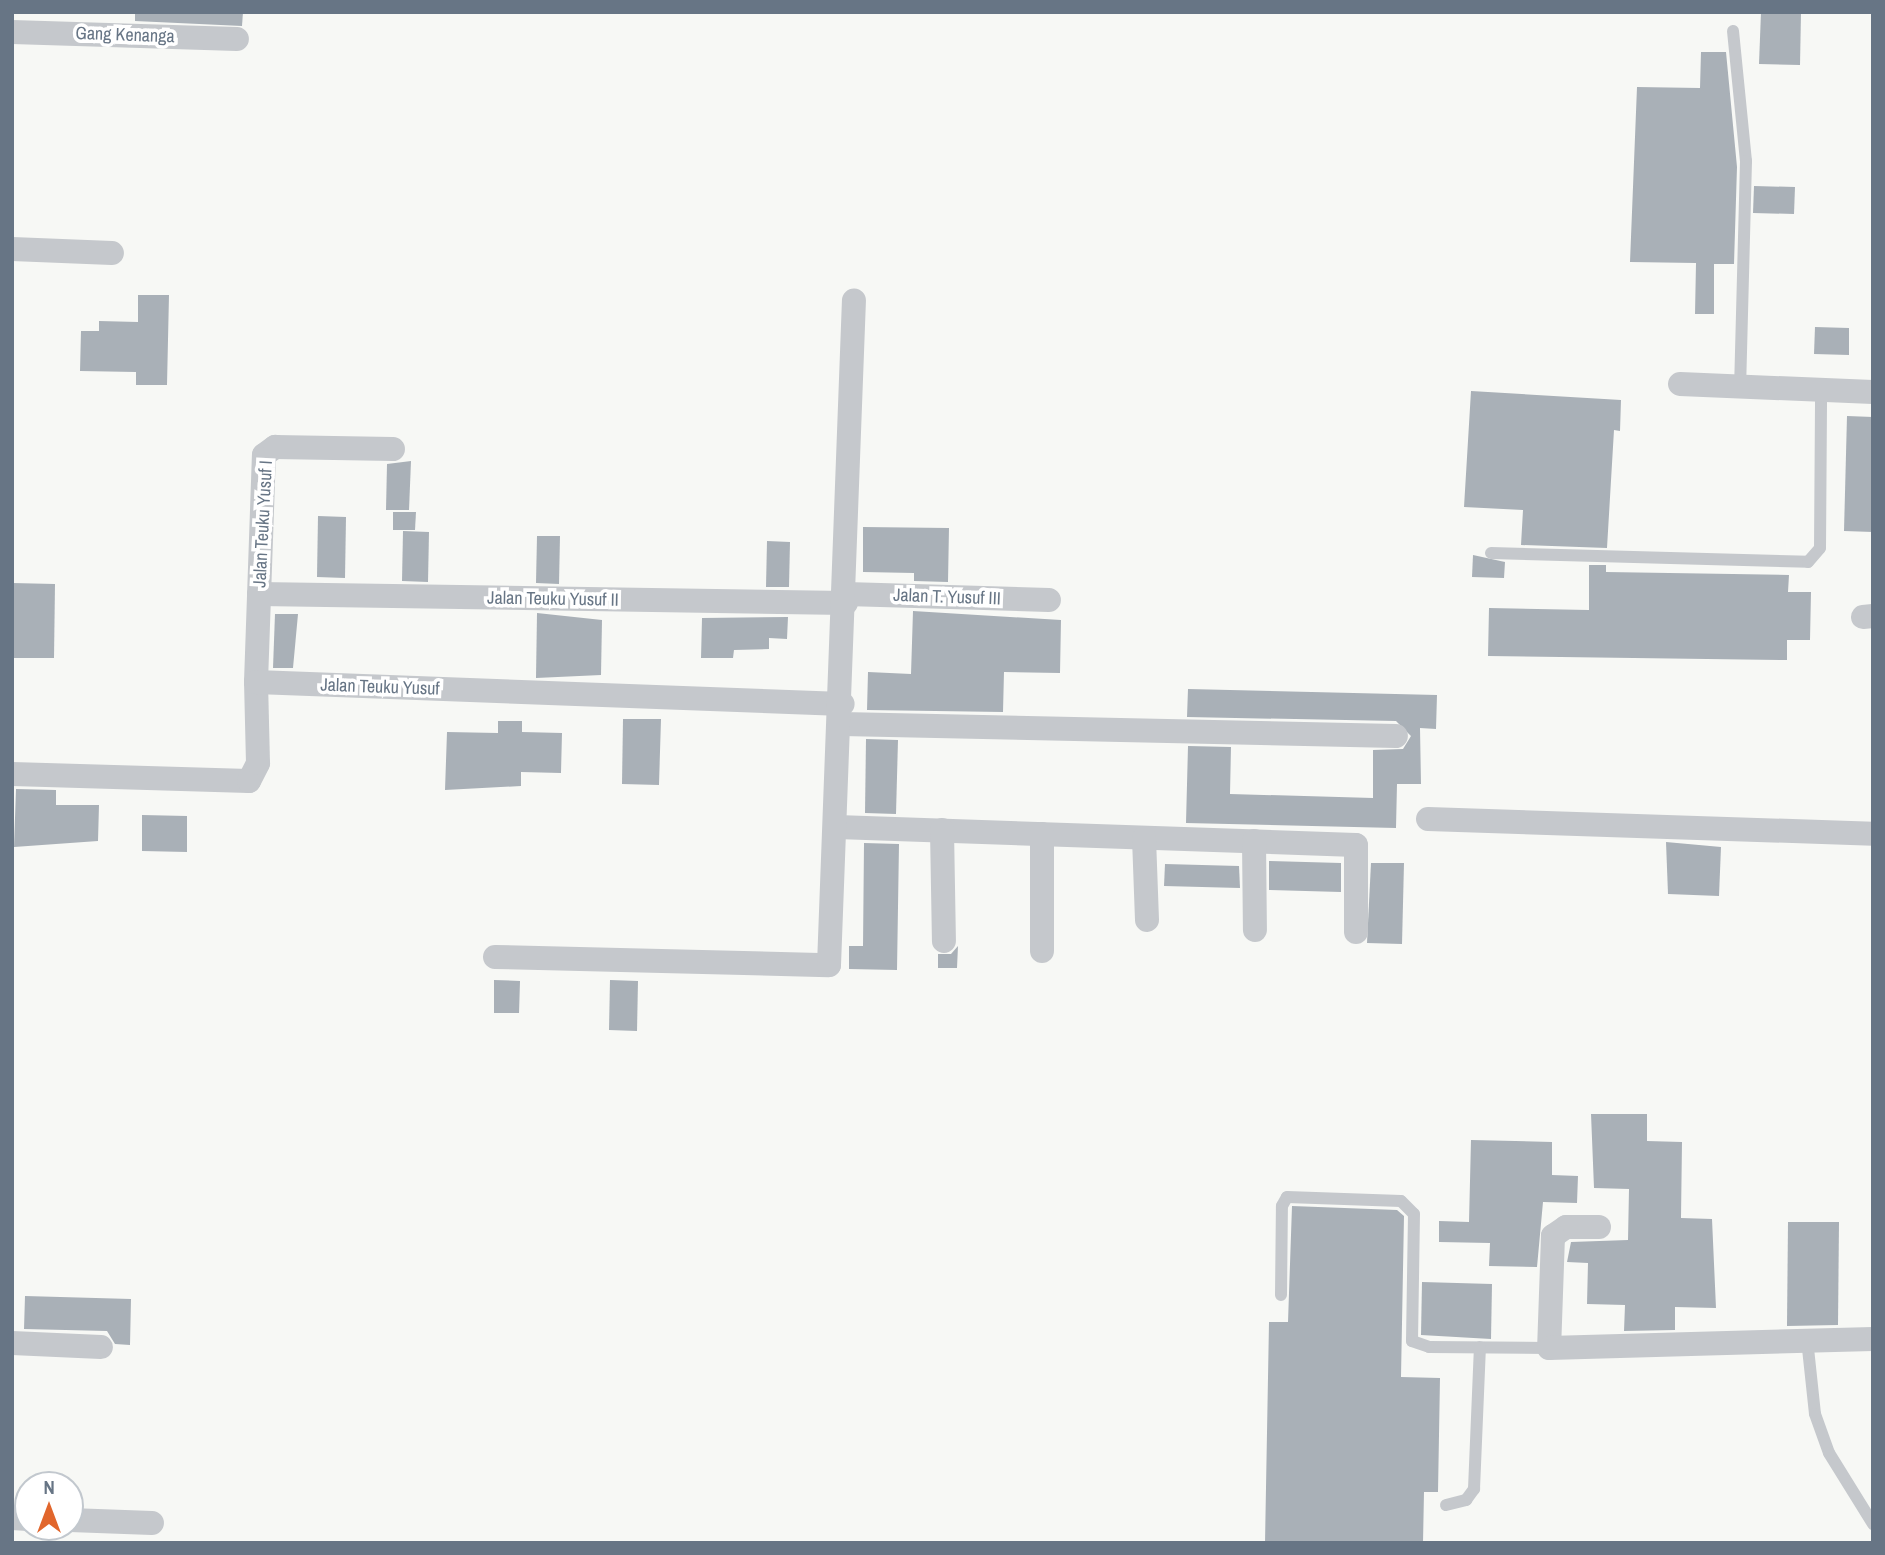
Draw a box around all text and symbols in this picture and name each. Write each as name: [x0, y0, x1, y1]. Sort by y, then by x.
street label: Gang Kenanga: [75, 22, 175, 48]
street label: Jalan Teuku Yusuf I: [249, 460, 277, 588]
street label: Jalan T. Yusuf III: [892, 584, 1002, 610]
street label: Jalan Teuku Yusuf II: [487, 587, 619, 611]
street label: Jalan Teuku Yusuf: [320, 674, 440, 700]
north arrow: [14, 1471, 84, 1541]
text: N: [43, 1474, 55, 1500]

